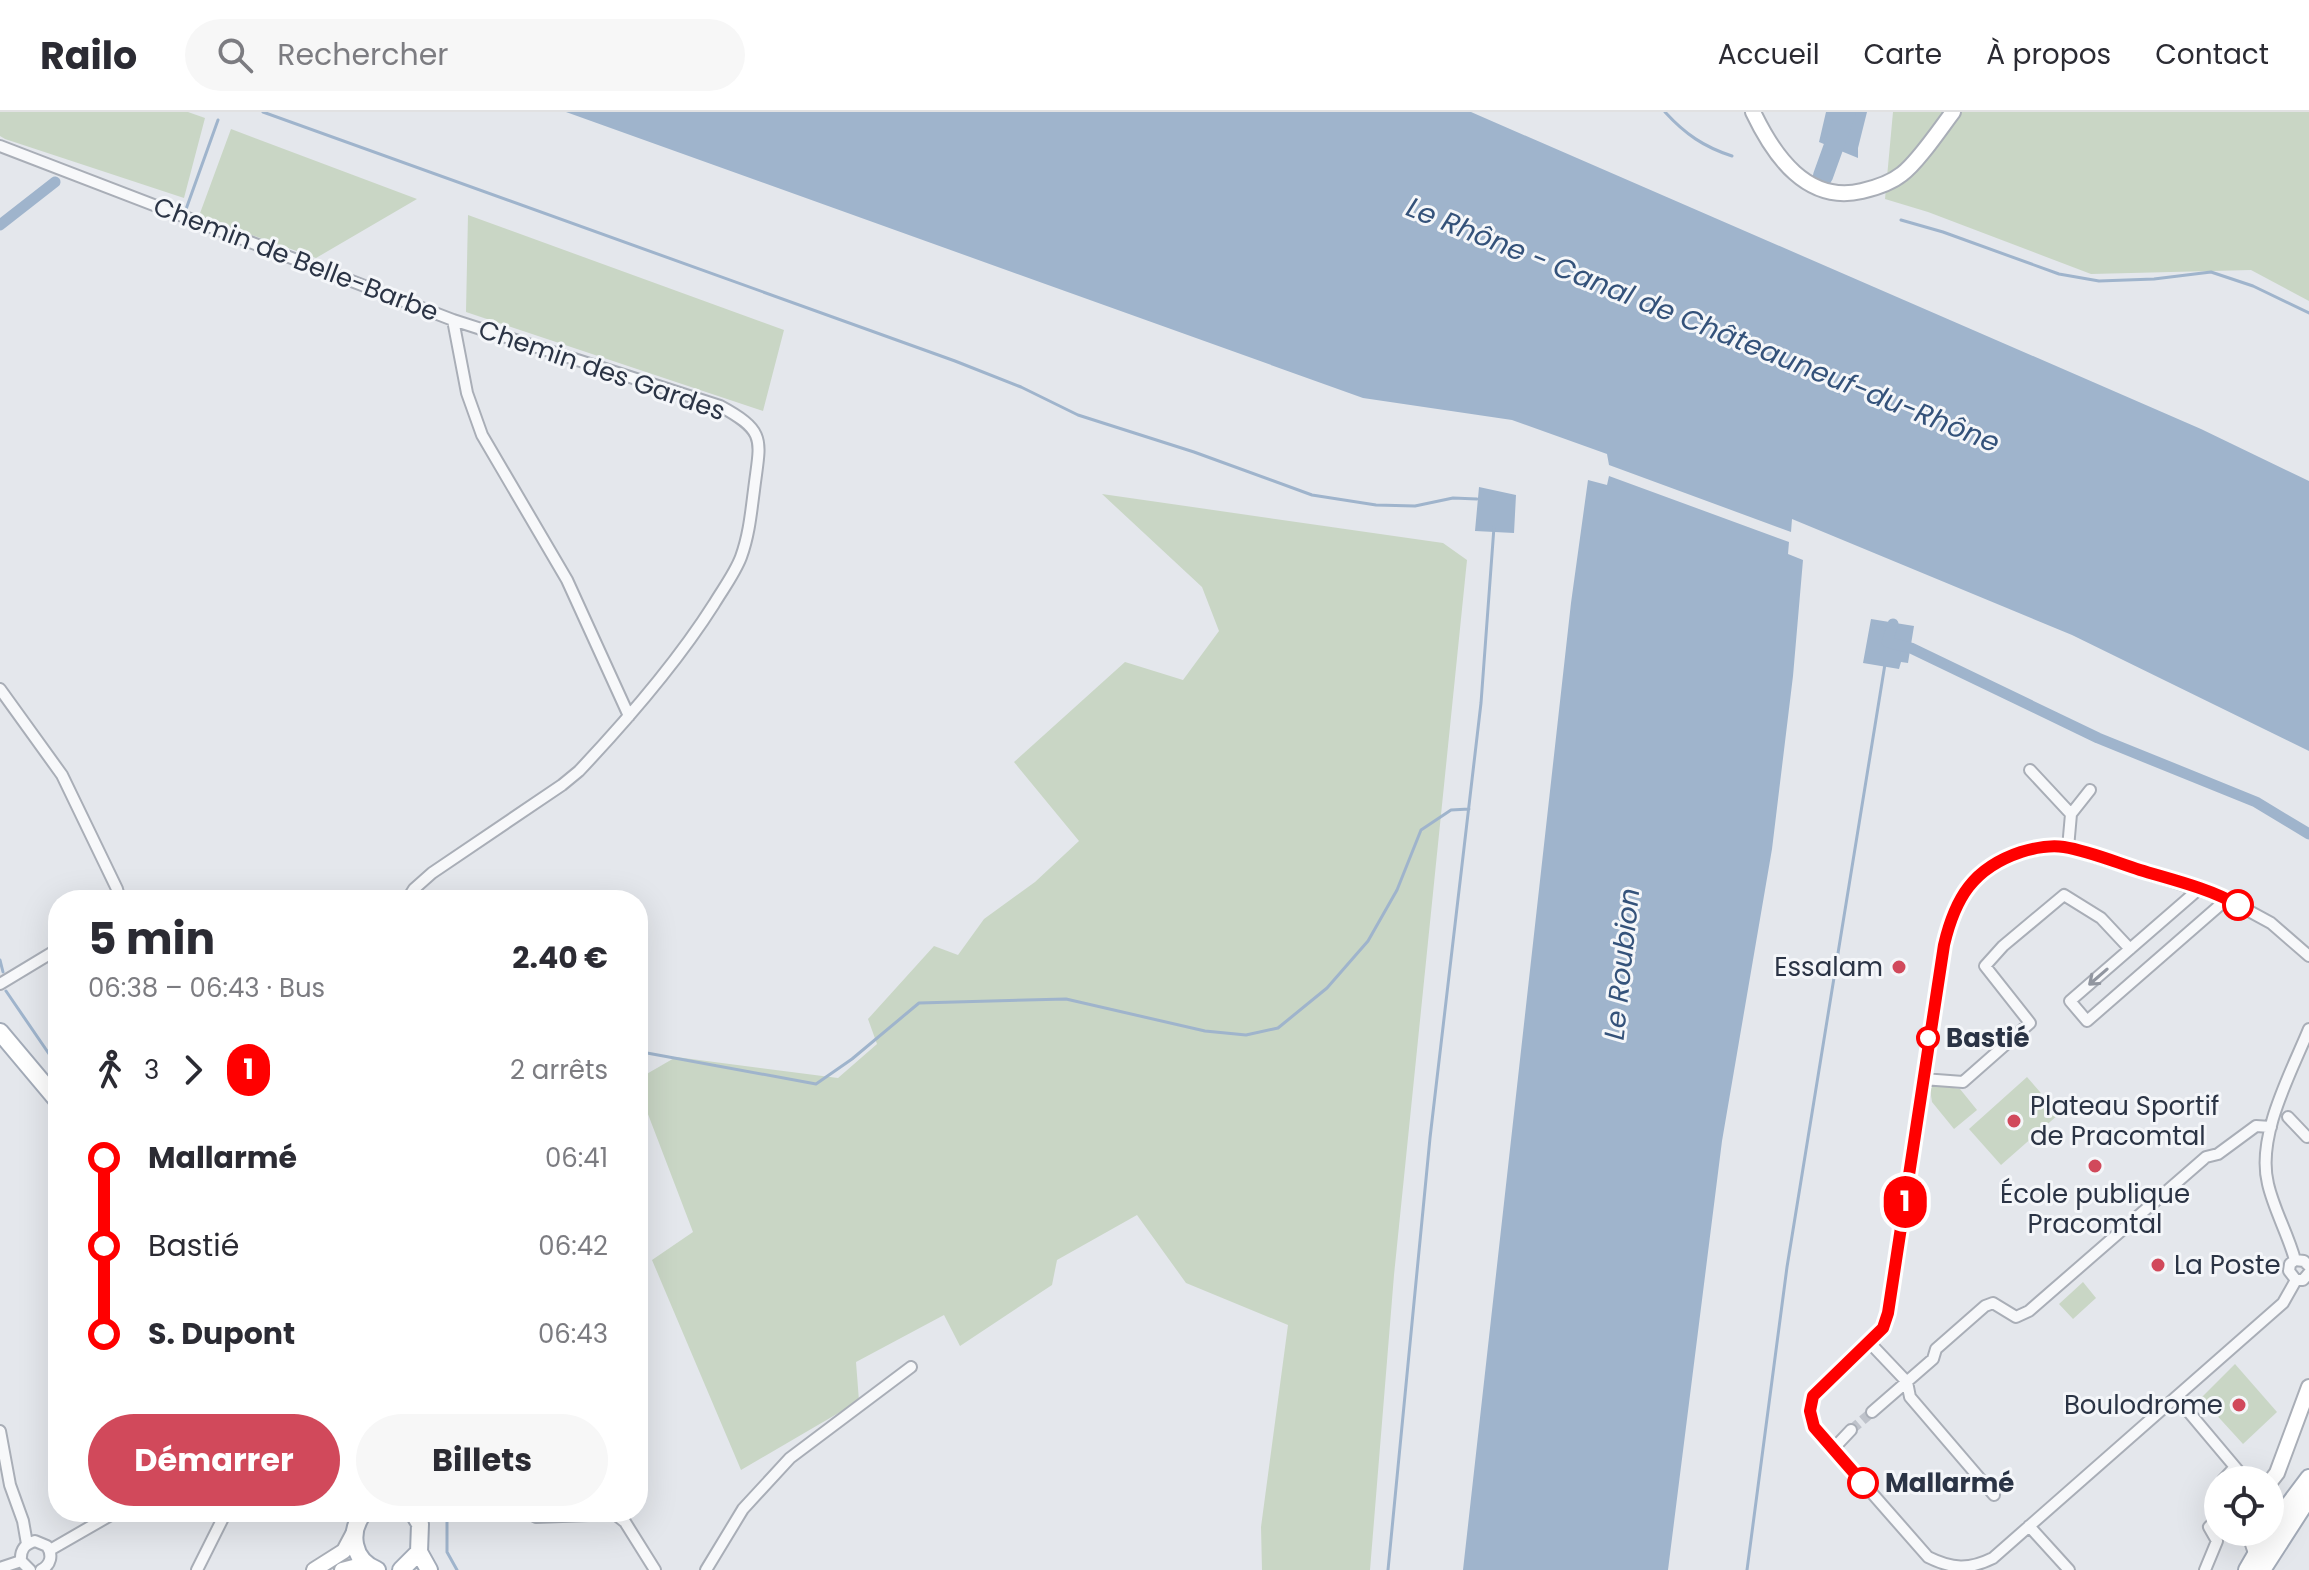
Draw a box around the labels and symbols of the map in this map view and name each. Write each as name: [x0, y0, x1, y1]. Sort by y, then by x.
street label: Chemin de Belle-Barbe: [148, 188, 444, 330]
water label: Le Rhône - Canal de Châteauneuf-du-Rhône: [1401, 188, 2005, 462]
street label: Chemin des Gardes: [474, 311, 730, 429]
water label: Le Roubion: [1595, 886, 1649, 1042]
unlabelled marker: [2223, 890, 2253, 920]
place label: Essalam: [1774, 949, 1883, 985]
marker: Essalam: [1890, 958, 1908, 976]
one-way arrow: [2089, 968, 2109, 986]
place label: Bastié: [1946, 1020, 2030, 1056]
marker: Bastié: [1917, 1027, 1939, 1049]
place label: Plateau Sportif de Pracomtal: [2030, 1088, 2219, 1154]
marker: Plateau Sportif de Pracomtal: [2005, 1112, 2023, 1130]
marker: École publique Pracomtal: [2086, 1157, 2104, 1175]
line badge: 1: [1879, 1176, 1931, 1228]
place label: École publique Pracomtal: [2000, 1176, 2190, 1242]
place label: La Poste: [2174, 1247, 2281, 1283]
marker: La Poste: [2149, 1256, 2167, 1274]
place label: Boulodrome: [2064, 1387, 2223, 1423]
marker: Boulodrome: [2230, 1396, 2248, 1414]
place label: Mallarmé: [1885, 1465, 2014, 1501]
marker: Mallarmé: [1848, 1468, 1878, 1498]

